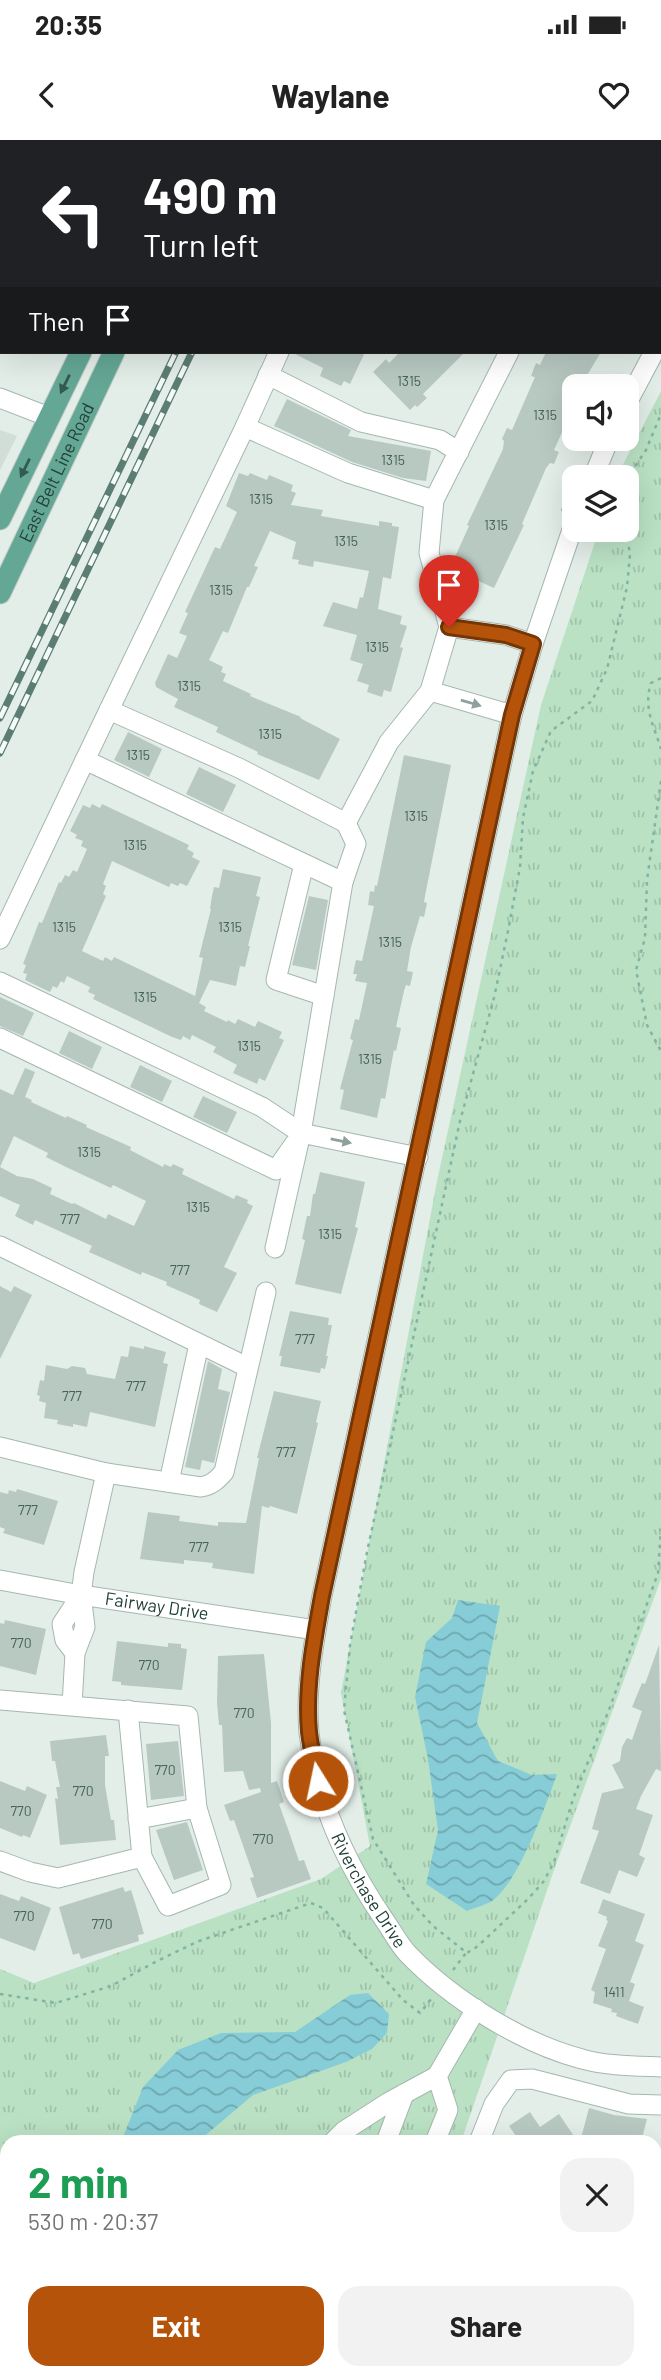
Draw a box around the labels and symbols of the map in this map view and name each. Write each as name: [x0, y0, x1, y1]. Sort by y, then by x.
house number: 1315: [397, 372, 421, 389]
one-way arrow: [60, 374, 71, 394]
street label: East Belt Line Road: [14, 399, 98, 546]
house number: 1315: [533, 406, 557, 423]
house number: 1315: [381, 451, 405, 468]
one-way arrow: [19, 458, 30, 478]
house number: 1315: [249, 490, 273, 507]
house number: 1315: [484, 516, 508, 533]
house number: 1315: [334, 532, 358, 549]
pin: [419, 555, 479, 627]
house number: 1315: [209, 581, 233, 598]
house number: 1315: [365, 638, 389, 655]
house number: 1315: [177, 677, 201, 694]
one-way arrow: [461, 699, 482, 709]
house number: 1315: [258, 725, 282, 742]
house number: 1315: [126, 746, 150, 763]
house number: 1315: [404, 807, 428, 824]
house number: 1315: [123, 836, 147, 853]
house number: 1315: [52, 918, 76, 935]
house number: 1315: [218, 918, 242, 935]
house number: 1315: [378, 933, 402, 950]
house number: 1315: [133, 988, 157, 1005]
house number: 1315: [237, 1037, 261, 1054]
house number: 1315: [358, 1050, 382, 1067]
one-way arrow: [330, 1136, 352, 1147]
house number: 1315: [77, 1143, 101, 1160]
house number: 1315: [186, 1198, 210, 1215]
house number: 777: [60, 1210, 80, 1227]
house number: 1315: [318, 1225, 342, 1242]
house number: 777: [170, 1261, 190, 1278]
house number: 777: [295, 1330, 315, 1347]
house number: 777: [126, 1377, 146, 1394]
house number: 777: [62, 1387, 82, 1404]
house number: 777: [276, 1443, 296, 1460]
house number: 777: [18, 1501, 38, 1518]
house number: 777: [189, 1538, 209, 1555]
street label: Fairway Drive: [104, 1587, 210, 1624]
house number: 770: [10, 1634, 32, 1651]
house number: 770: [138, 1656, 160, 1673]
house number: 770: [233, 1704, 255, 1721]
position arrow: [281, 1744, 355, 1818]
house number: 770: [154, 1761, 176, 1778]
house number: 770: [72, 1782, 94, 1799]
house number: 770: [10, 1802, 32, 1819]
street label: Riverchase Drive: [327, 1829, 411, 1952]
house number: 770: [252, 1830, 274, 1847]
house number: 770: [13, 1907, 35, 1924]
house number: 770: [91, 1915, 113, 1932]
house number: 1411: [603, 1983, 625, 2000]

